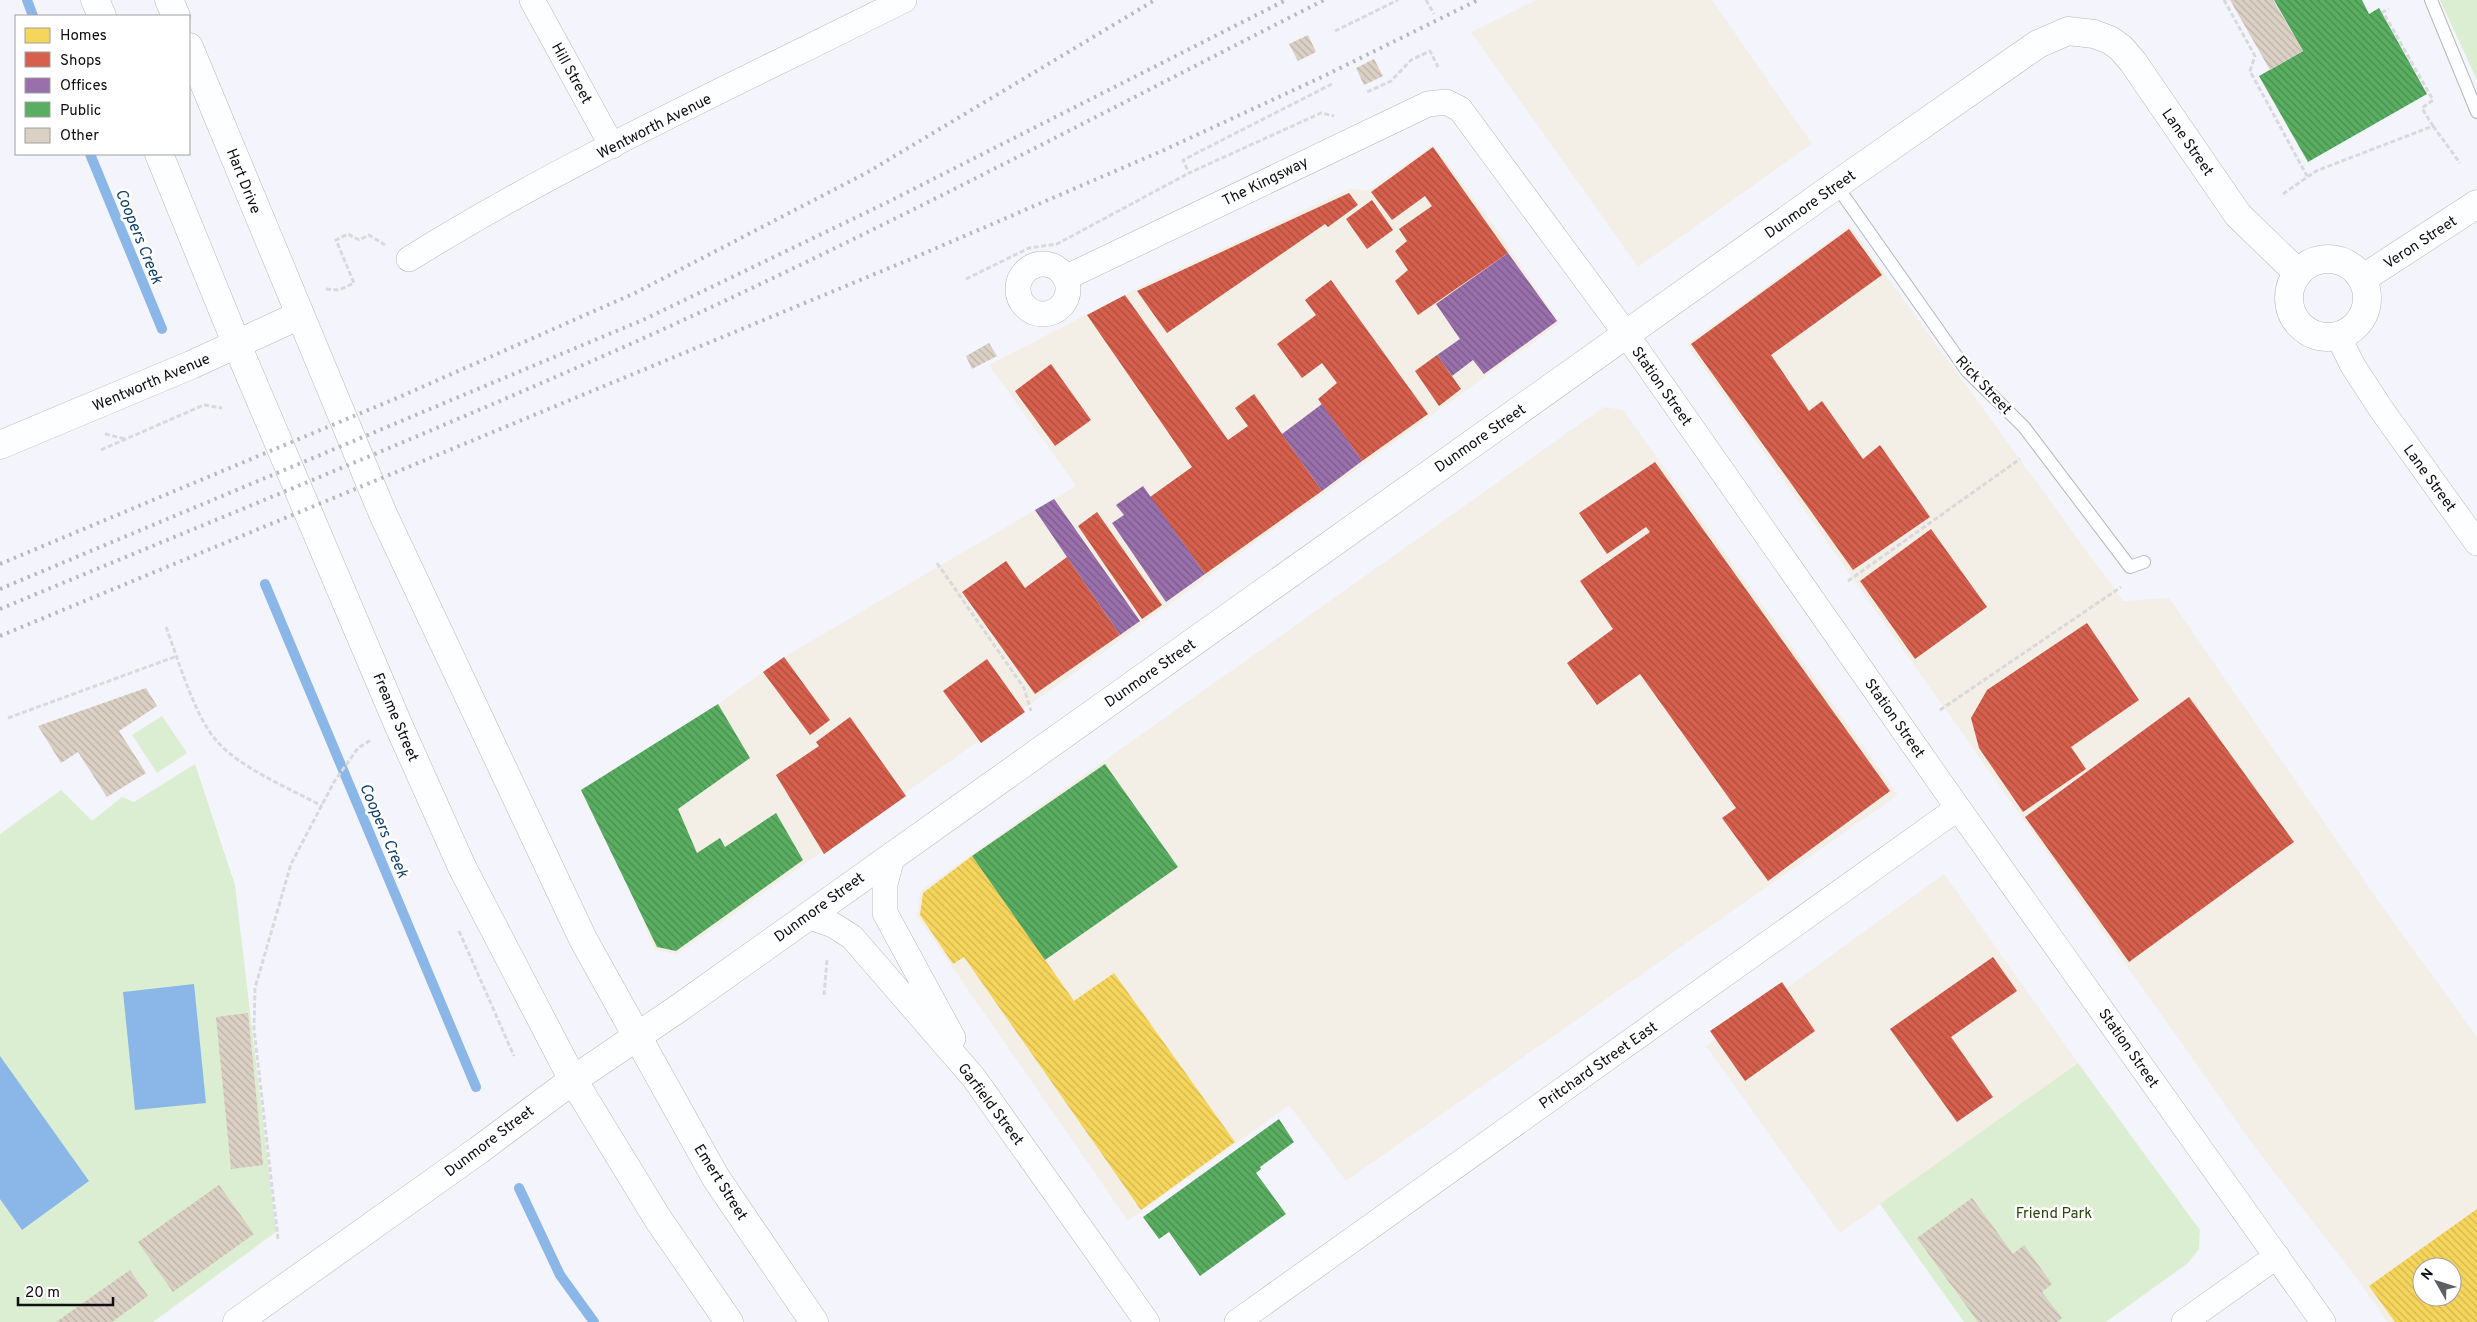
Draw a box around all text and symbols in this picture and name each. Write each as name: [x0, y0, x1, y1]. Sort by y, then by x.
legend: [15, 15, 190, 155]
text: Homes: [60, 27, 107, 46]
street label: Hill Street: [546, 40, 595, 108]
text: Shops: [60, 52, 101, 71]
text: Offices: [60, 77, 107, 96]
street label: Wentworth Avenue: [594, 90, 715, 164]
text: Public: [60, 102, 101, 121]
street label: Lane Street: [2157, 105, 2217, 180]
text: Other: [60, 127, 99, 146]
street label: Hart Drive: [221, 146, 264, 217]
street label: The Kingsway: [1220, 153, 1312, 211]
street label: Dunmore Street: [1762, 167, 1860, 244]
water label: Coopers Creek: [110, 186, 167, 288]
street label: Veron Street: [2381, 213, 2461, 274]
street label: Station Street: [1626, 343, 1695, 430]
street label: Wentworth Avenue: [90, 350, 213, 417]
street label: Rick Street: [1951, 352, 2015, 420]
street label: Dunmore Street: [1432, 401, 1530, 478]
street label: Lane Street: [2398, 442, 2459, 516]
street label: Dunmore Street: [1102, 636, 1200, 713]
street label: Freame Street: [367, 670, 422, 765]
street label: Station Street: [1859, 675, 1928, 762]
water label: Coopers Creek: [354, 780, 412, 882]
street label: Dunmore Street: [771, 869, 869, 947]
street label: Station Street: [2093, 1005, 2162, 1092]
street label: Pritchard Street East: [1536, 1018, 1662, 1114]
street label: Garfield Street: [953, 1060, 1027, 1150]
street label: Dunmore Street: [441, 1102, 538, 1182]
street label: Emert Street: [689, 1141, 751, 1225]
park label: Friend Park: [2016, 1205, 2092, 1224]
north arrow: [2412, 1257, 2462, 1307]
text: N: [2418, 1266, 2438, 1284]
scale bar: [18, 1274, 112, 1306]
text: 20 m: [25, 1284, 60, 1303]

